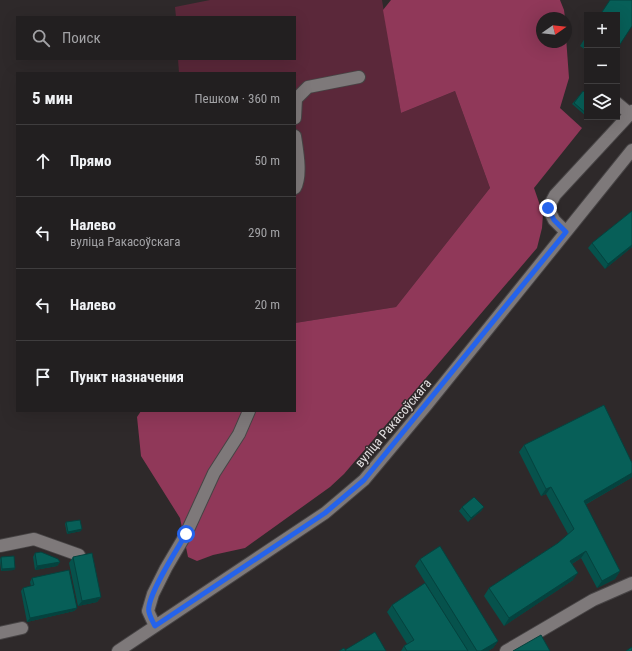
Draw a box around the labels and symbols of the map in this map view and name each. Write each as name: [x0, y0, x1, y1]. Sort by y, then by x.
north arrow: [536, 12, 572, 48]
route end: [539, 199, 557, 217]
street label: вуліца Ракасоўскага: [352, 376, 434, 470]
route start: [177, 525, 195, 543]

